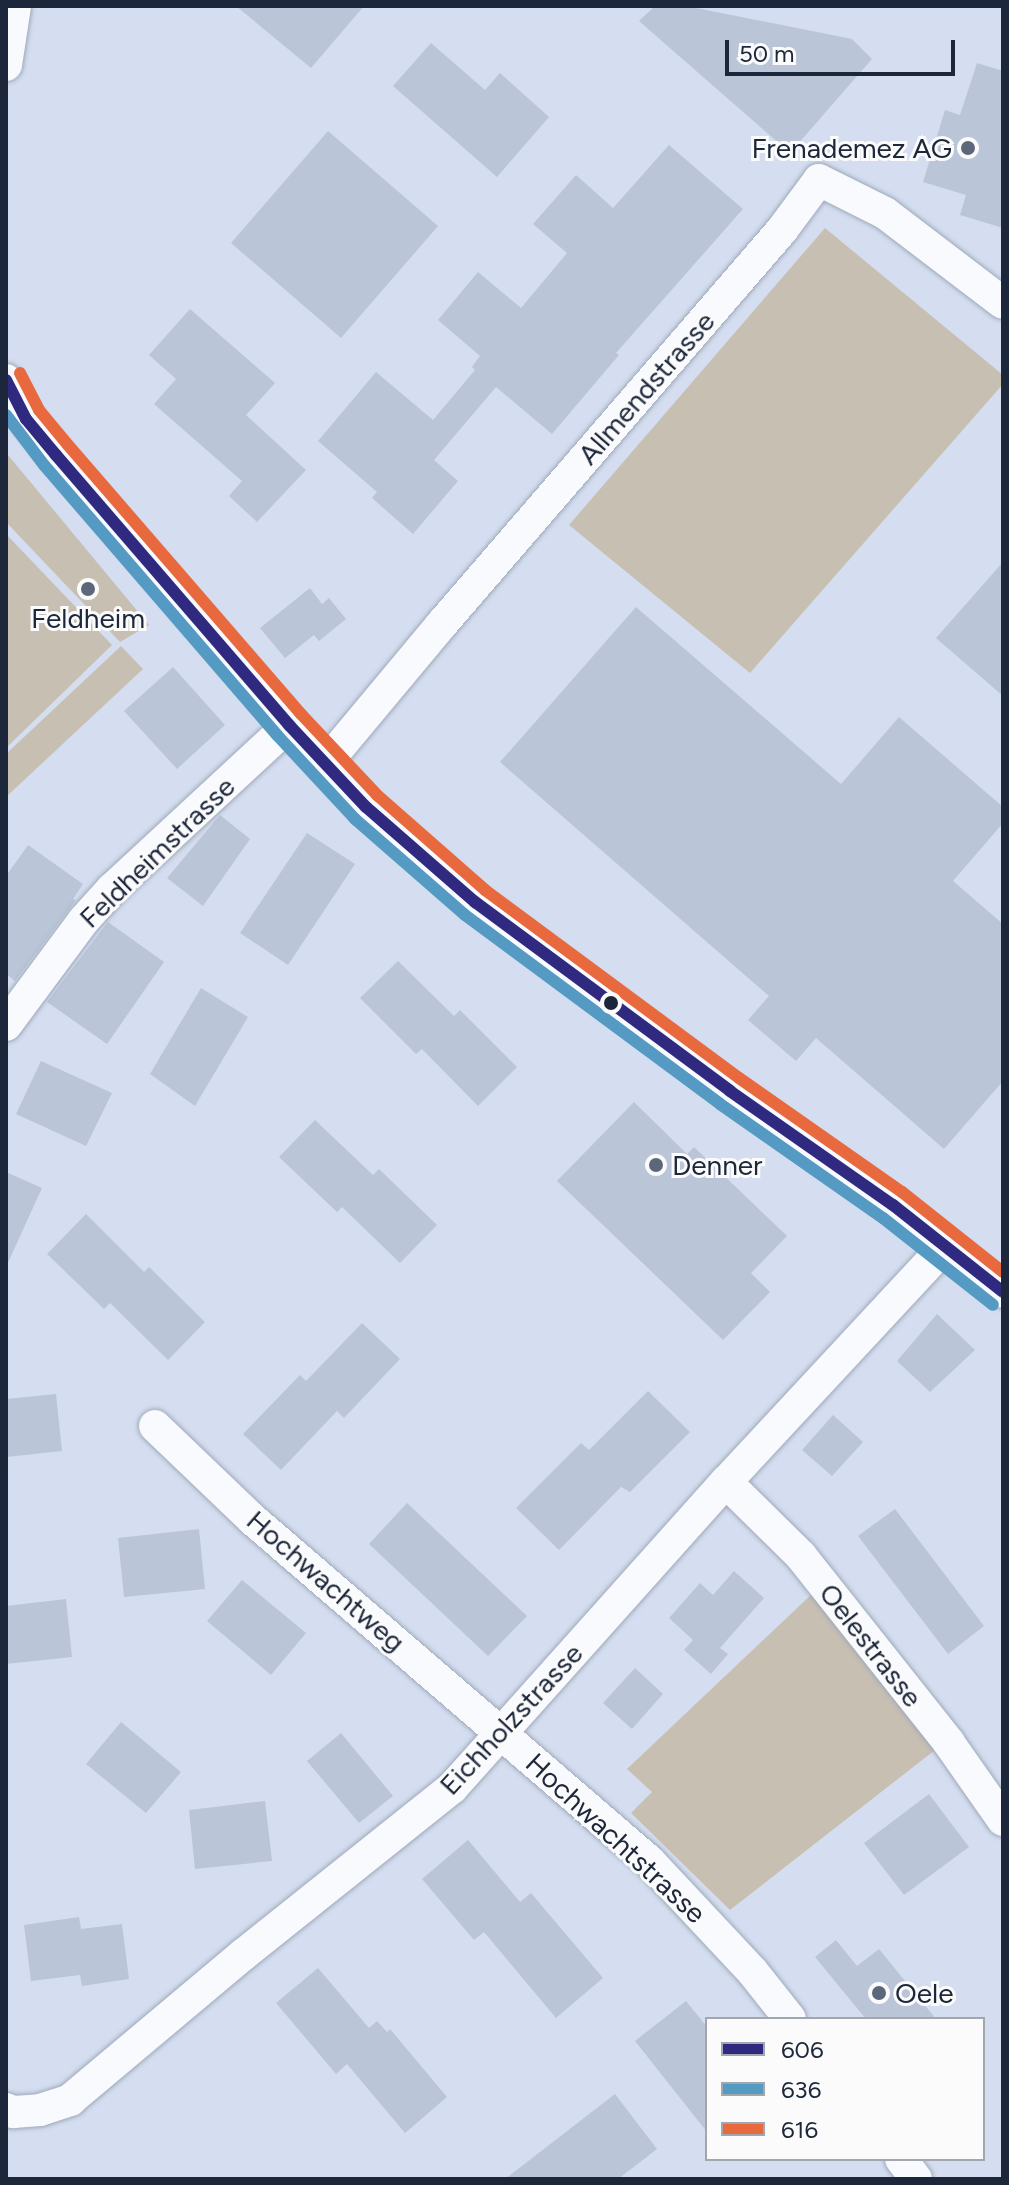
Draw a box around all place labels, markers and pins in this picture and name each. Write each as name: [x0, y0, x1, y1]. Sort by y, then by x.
place label: Frenademez AG: [751, 131, 952, 165]
marker: Frenademez AG: [959, 139, 977, 157]
marker: Feldheim: [79, 580, 97, 598]
place label: Feldheim: [31, 601, 145, 635]
unlabelled marker: [603, 995, 619, 1011]
place label: Denner: [672, 1148, 763, 1182]
marker: Denner: [647, 1156, 665, 1174]
place label: Oele: [895, 1976, 953, 2010]
marker: Oele: [870, 1984, 888, 2002]

